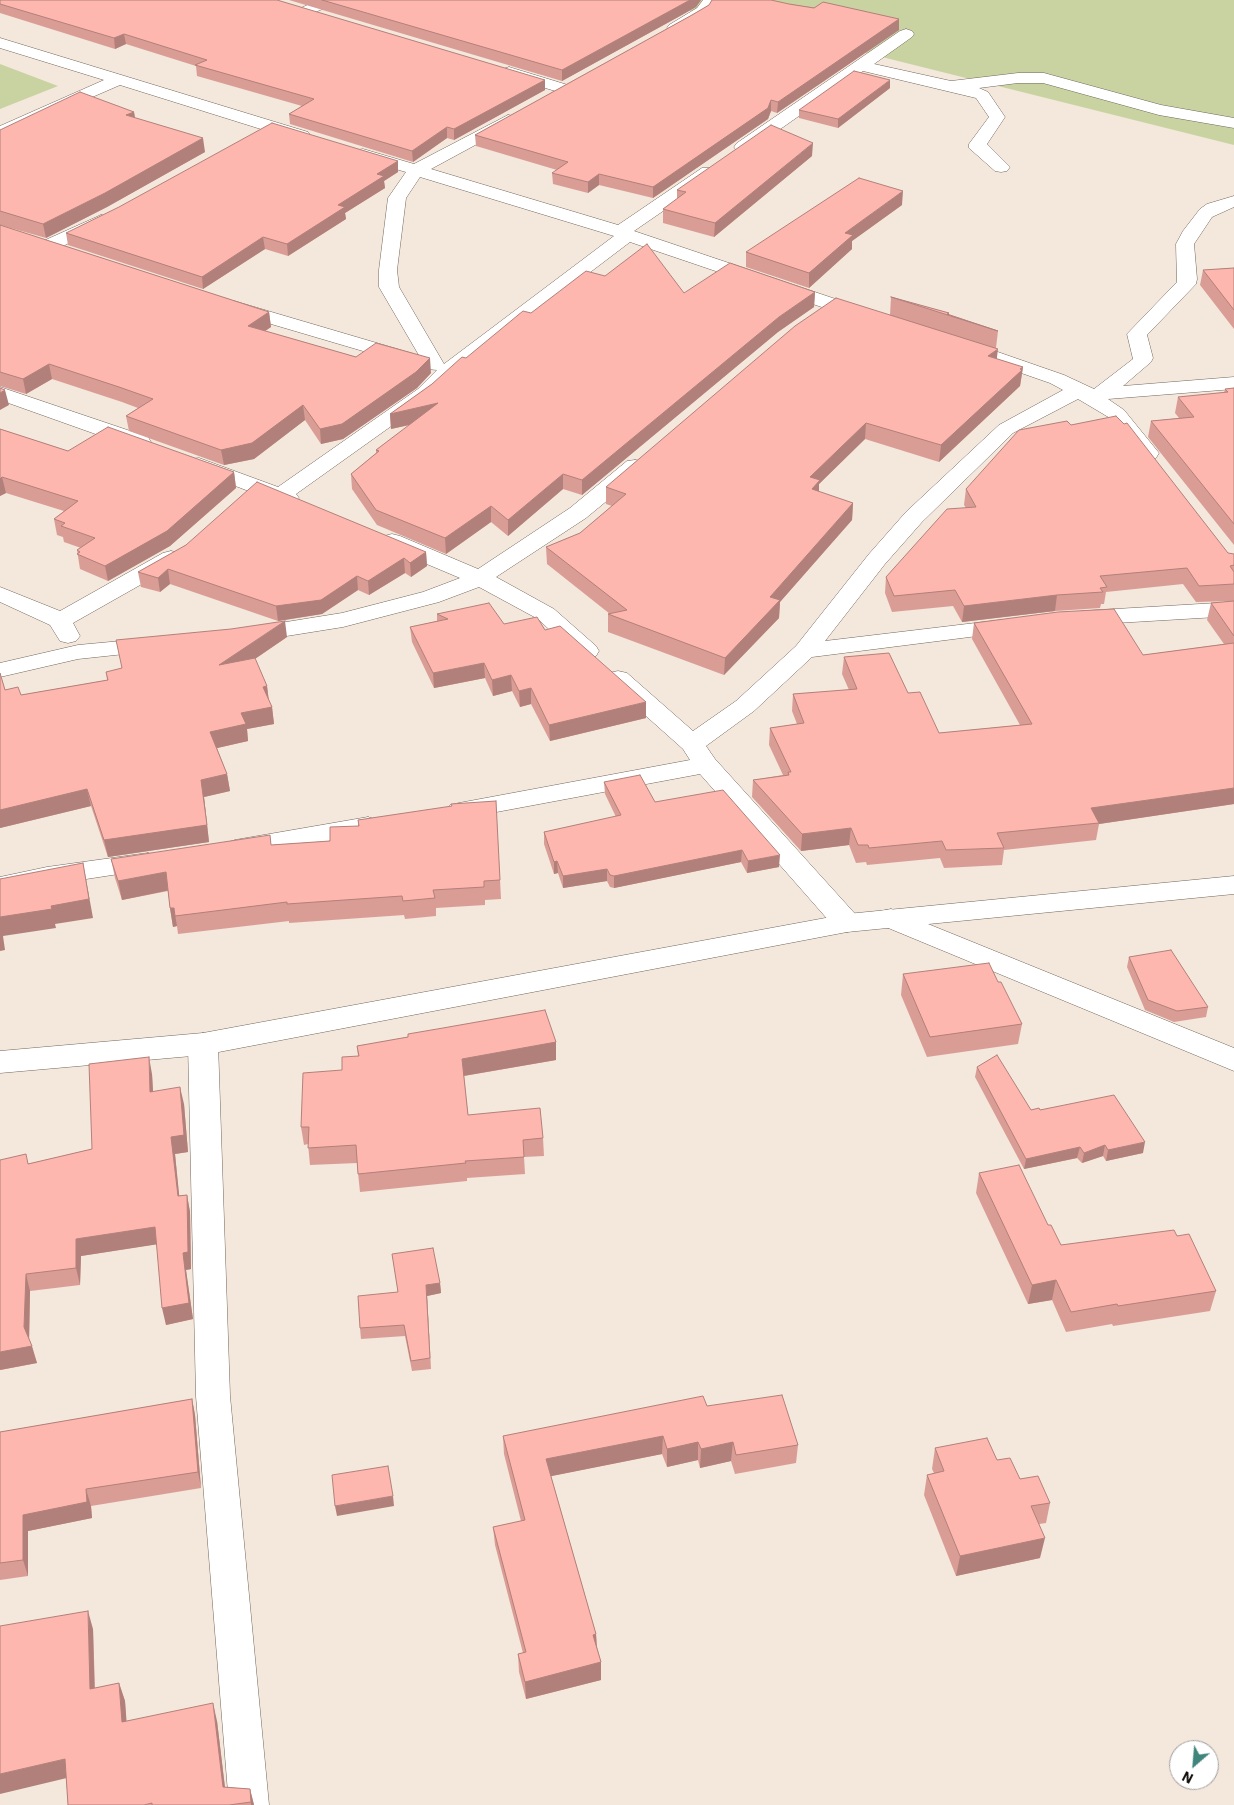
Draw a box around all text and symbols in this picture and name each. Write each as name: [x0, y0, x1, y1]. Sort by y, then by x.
north arrow: [1169, 1740, 1219, 1790]
text: N: [1179, 1767, 1196, 1788]

